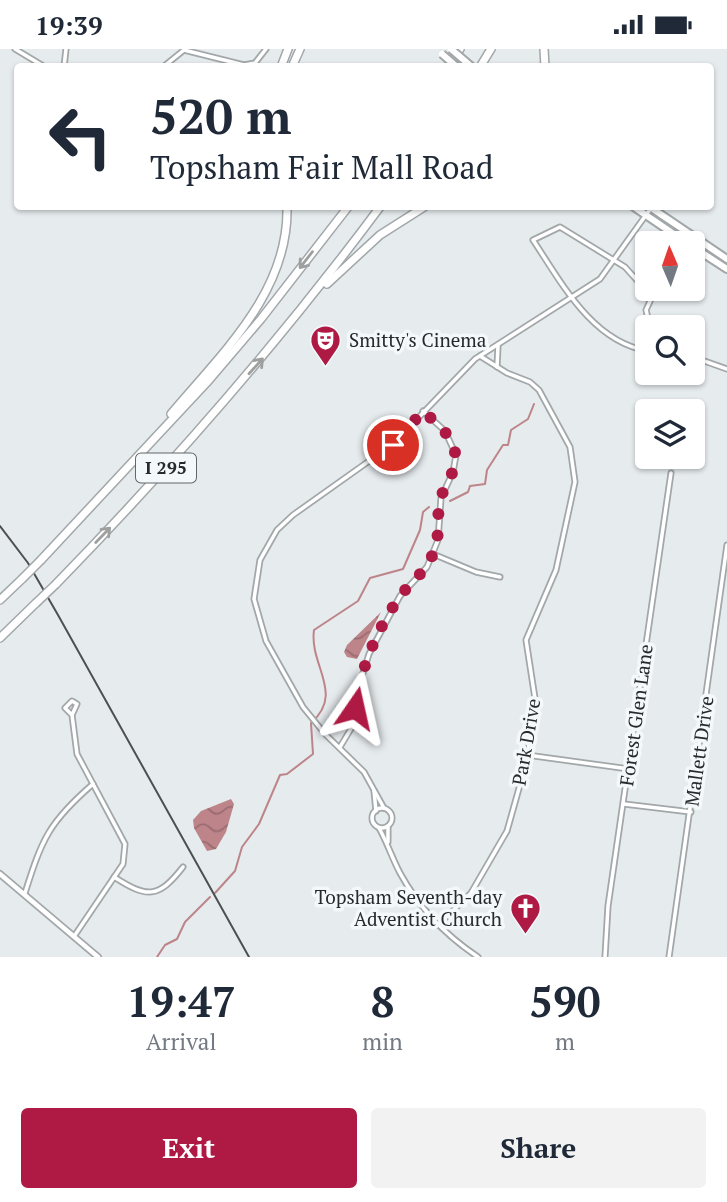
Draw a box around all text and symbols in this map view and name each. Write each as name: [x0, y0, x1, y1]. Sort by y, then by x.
text: 19:39: [35, 8, 103, 42]
text: 520 m: [150, 83, 292, 148]
icon: left: [35, 91, 126, 182]
text: Topsham Fair Mall Road: [150, 146, 493, 188]
north arrow: [635, 231, 705, 301]
map controls: [635, 231, 705, 469]
one-way arrow: [299, 251, 314, 269]
button: search: [635, 315, 705, 385]
theatre icon: Smitty's Cinema: [309, 323, 343, 367]
place label: Smitty's Cinema: [349, 327, 487, 352]
one-way arrow: [248, 357, 264, 375]
button: layers: [635, 399, 705, 469]
pin: [363, 415, 423, 475]
icon: arrive: [374, 426, 412, 464]
road number: I 295: [136, 453, 196, 482]
one-way arrow: [95, 527, 112, 544]
street label: Forest Glen Lane: [613, 643, 658, 787]
position arrow: [318, 671, 392, 745]
street label: Mallett Drive: [678, 694, 719, 808]
street label: Park Drive: [506, 696, 545, 787]
place label: Topsham Seventh-day Adventist Church: [315, 884, 502, 931]
church icon: Topsham Seventh-day Adventist Church: [508, 891, 542, 935]
text: 19:47: [127, 973, 236, 1029]
text: 8: [371, 973, 394, 1029]
text: 590: [529, 973, 600, 1029]
text: Arrival: [146, 1026, 216, 1057]
text: min: [362, 1026, 403, 1057]
text: m: [555, 1026, 575, 1057]
button: Exit: [21, 1108, 357, 1188]
button: Share: [371, 1108, 706, 1188]

